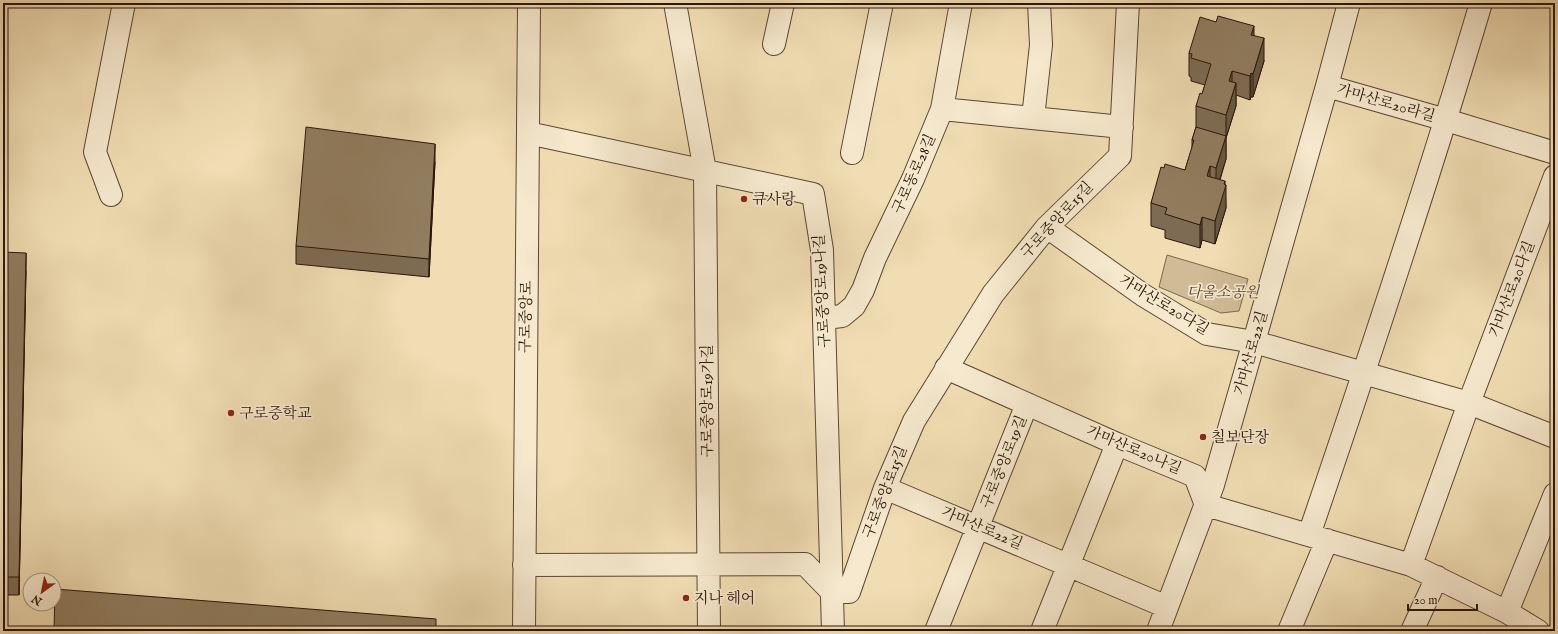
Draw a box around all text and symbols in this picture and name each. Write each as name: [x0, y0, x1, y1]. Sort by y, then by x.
street label: 가마산로20라길: [1335, 80, 1437, 126]
street label: 구로동로28길: [888, 131, 940, 217]
street label: 구로중앙로15길: [1017, 178, 1097, 262]
place label: 큐사랑: [752, 190, 796, 209]
marker: 큐사랑: [739, 194, 749, 204]
street label: 구로중앙로19나길: [810, 234, 834, 348]
street label: 가마산로20다길: [1485, 238, 1539, 340]
street label: 가마산로20다길: [1116, 271, 1212, 339]
street label: 구로중앙로: [516, 280, 536, 353]
park label: 다울소공원: [1187, 283, 1261, 302]
street label: 가마산로22길: [1230, 309, 1272, 397]
street label: 구로중앙로19가길: [698, 344, 717, 458]
place label: 구로중학교: [239, 404, 312, 423]
marker: 구로중학교: [226, 408, 236, 418]
street label: 구로중앙로19길: [977, 413, 1031, 511]
street label: 가마산로20나길: [1084, 421, 1184, 479]
place label: 칠보단장: [1211, 428, 1269, 447]
marker: 칠보단장: [1198, 432, 1208, 442]
street label: 구로중앙로15길: [859, 443, 911, 541]
street label: 가마산로22길: [938, 502, 1026, 554]
north arrow: [22, 572, 62, 612]
scale bar: [1408, 586, 1477, 612]
place label: 지나 헤어: [694, 589, 755, 608]
text: N: [29, 591, 46, 609]
marker: 지나 헤어: [681, 593, 691, 603]
text: 20 m: [1414, 593, 1437, 608]

